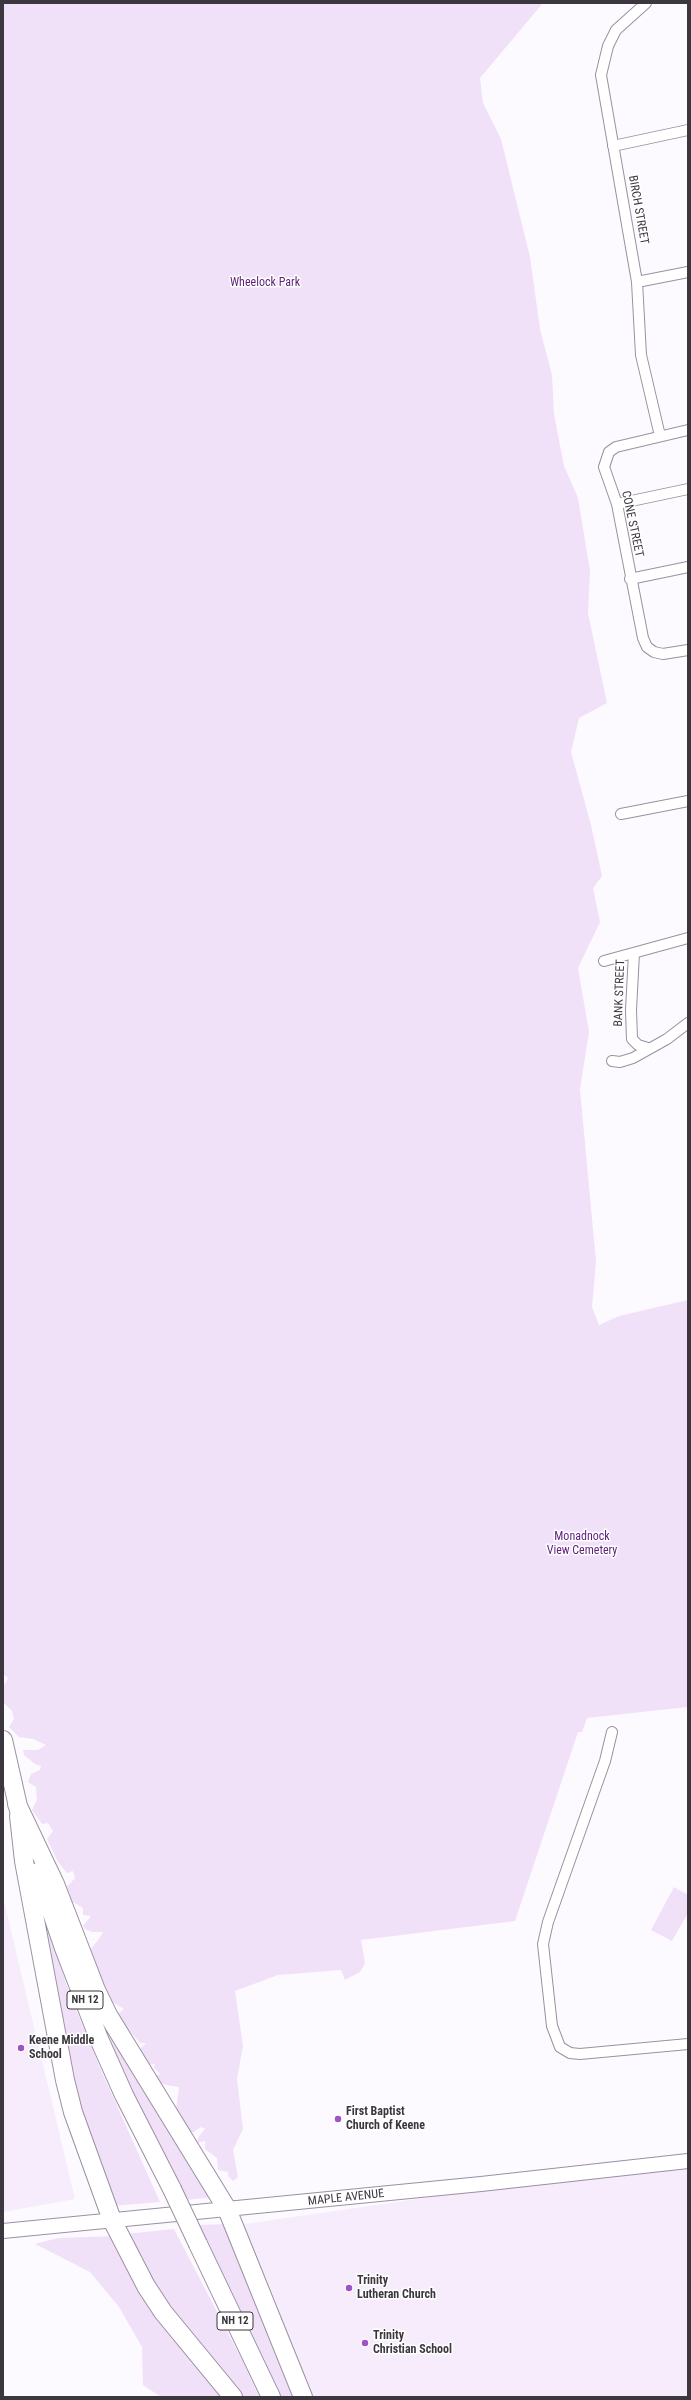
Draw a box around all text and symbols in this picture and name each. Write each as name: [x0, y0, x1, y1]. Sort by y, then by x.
street label: BIRCH STREET: [625, 174, 651, 246]
park label: Wheelock Park: [230, 276, 300, 290]
street label: CONE STREET: [618, 490, 646, 558]
street label: BANK STREET: [612, 959, 628, 1027]
park label: Monadnock View Cemetery: [547, 1530, 617, 1558]
road number: NH 12: [67, 1991, 103, 2009]
place label: Keene Middle School: [29, 2034, 94, 2062]
marker: Keene Middle School: [16, 2043, 26, 2053]
place label: First Baptist Church of Keene: [346, 2105, 425, 2133]
marker: First Baptist Church of Keene: [333, 2114, 343, 2124]
street label: MAPLE AVENUE: [307, 2187, 385, 2209]
place label: Trinity Lutheran Church: [357, 2274, 436, 2302]
marker: Trinity Lutheran Church: [344, 2283, 354, 2293]
road number: NH 12: [217, 2312, 253, 2330]
place label: Trinity Christian School: [373, 2329, 452, 2357]
marker: Trinity Christian School: [360, 2338, 370, 2348]

